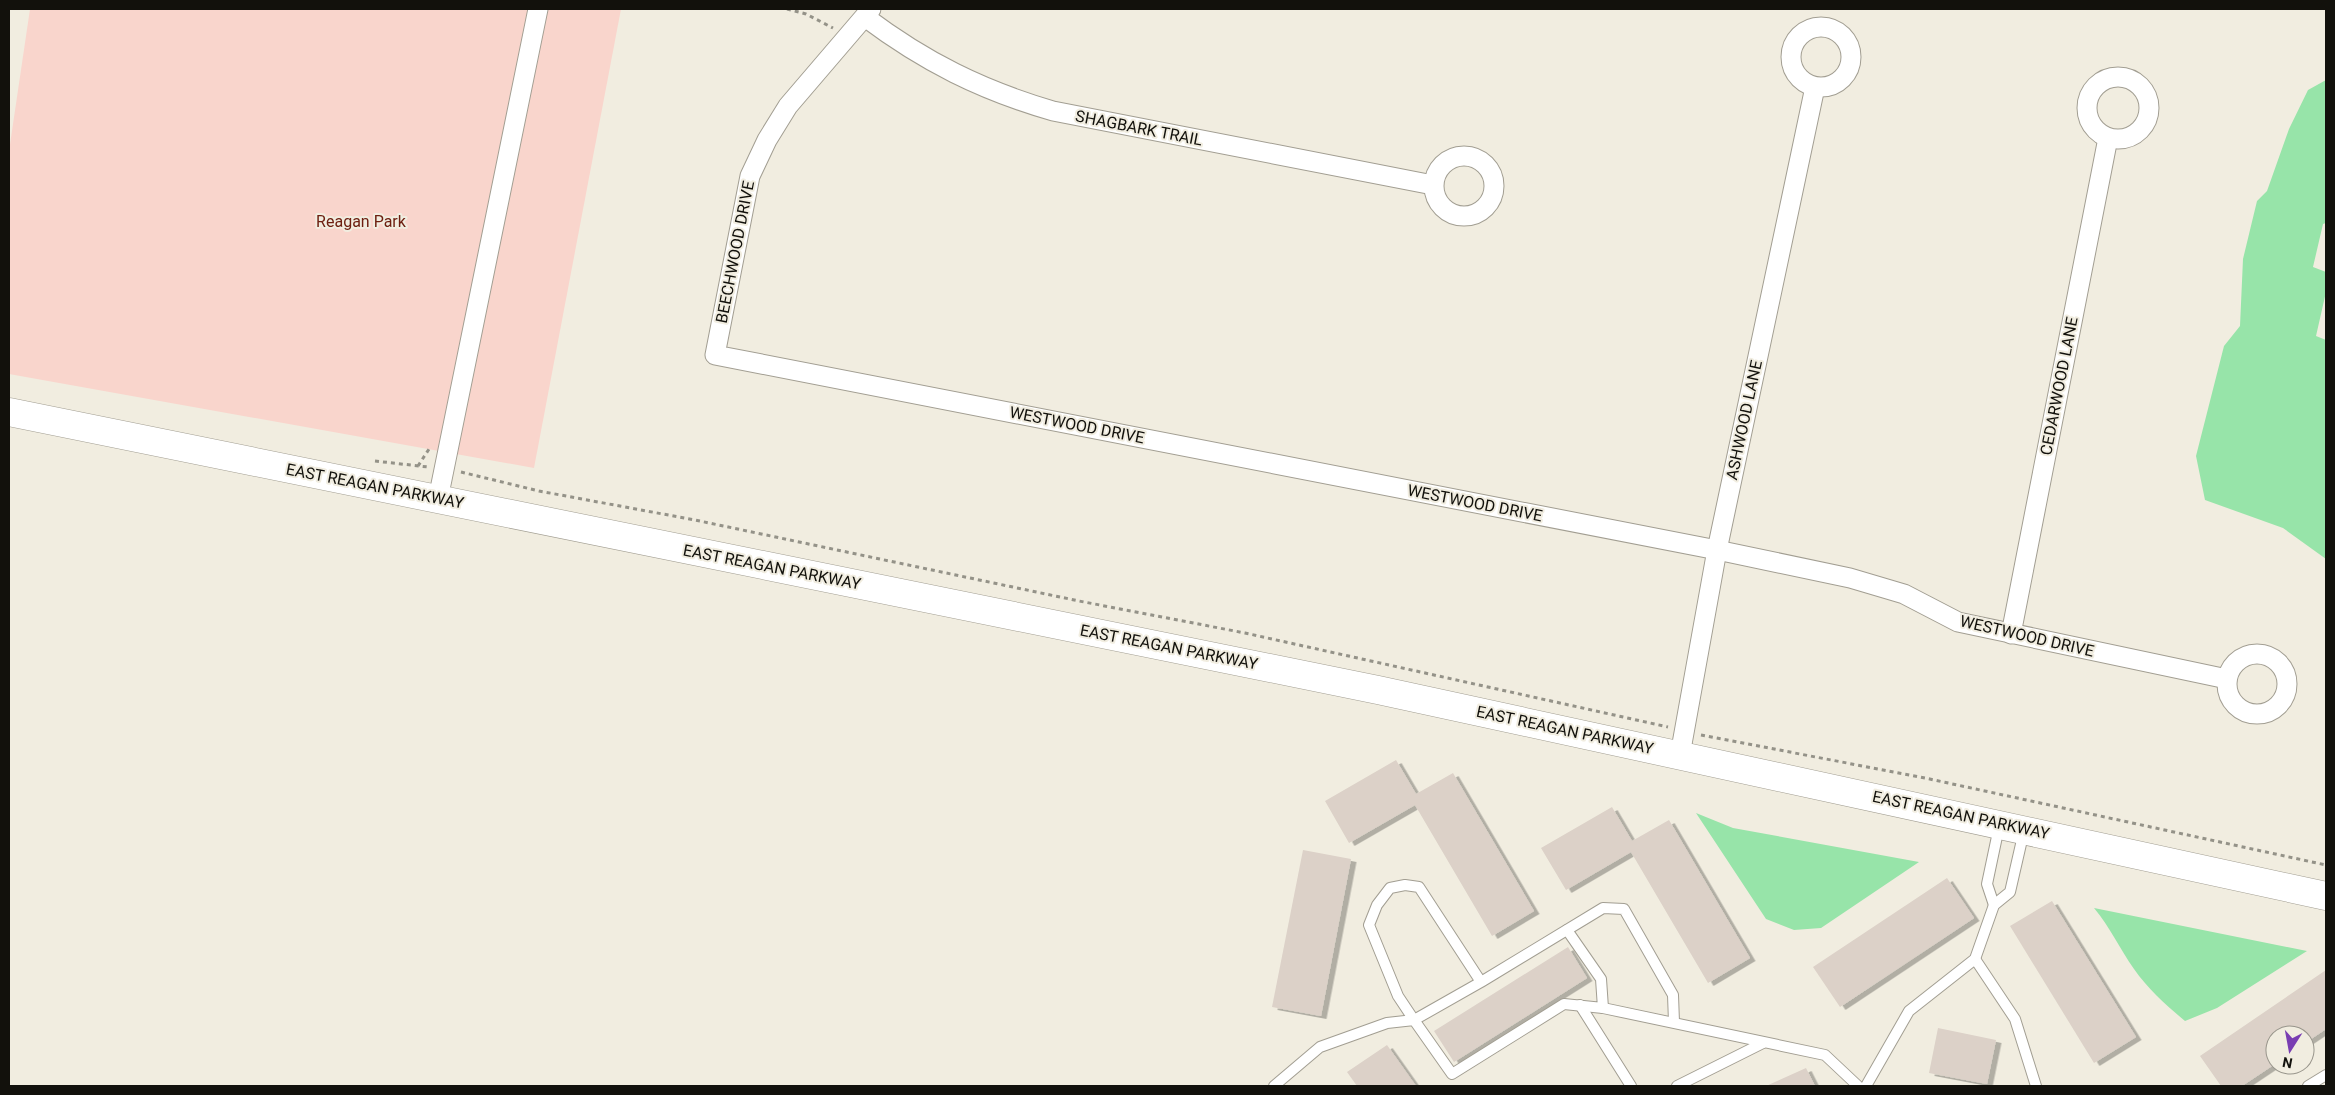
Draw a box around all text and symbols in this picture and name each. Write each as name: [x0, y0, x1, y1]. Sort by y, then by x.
street label: SHAGBARK TRAIL: [1074, 106, 1205, 150]
street label: BEECHWOOD DRIVE: [712, 179, 758, 325]
park label: Reagan Park: [316, 212, 407, 231]
street label: CEDARWOOD LANE: [2036, 315, 2082, 457]
street label: ASHWOOD LANE: [1722, 358, 1766, 482]
street label: WESTWOOD DRIVE: [1008, 403, 1146, 447]
street label: EAST REAGAN PARKWAY: [284, 459, 466, 513]
street label: WESTWOOD DRIVE: [1406, 481, 1544, 525]
street label: EAST REAGAN PARKWAY: [681, 540, 863, 594]
street label: WESTWOOD DRIVE: [1958, 611, 2096, 661]
street label: EAST REAGAN PARKWAY: [1078, 620, 1260, 674]
street label: EAST REAGAN PARKWAY: [1475, 702, 1656, 758]
street label: EAST REAGAN PARKWAY: [1871, 787, 2052, 843]
north arrow: [2265, 1025, 2315, 1075]
text: N: [2281, 1054, 2294, 1072]

